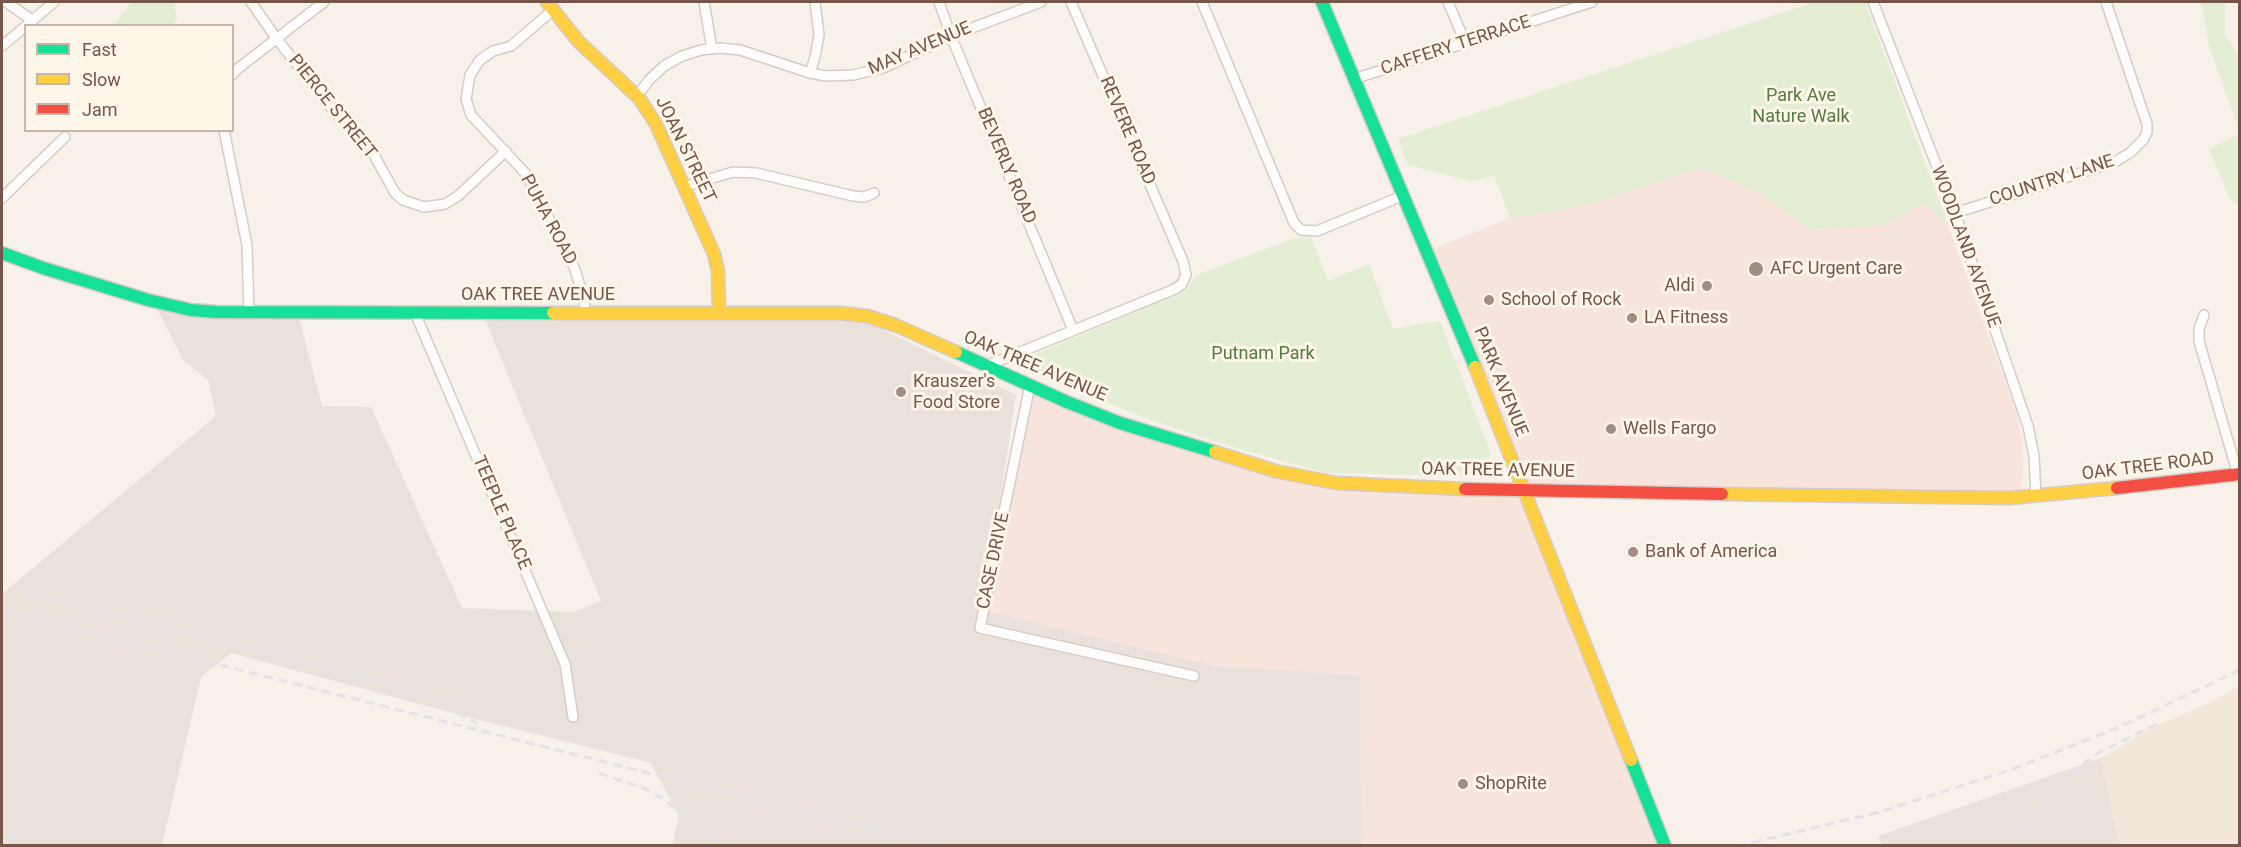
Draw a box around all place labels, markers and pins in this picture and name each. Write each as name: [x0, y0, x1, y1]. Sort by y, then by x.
place label: AFC Urgent Care: [1770, 258, 1902, 280]
marker: AFC Urgent Care: [1747, 260, 1765, 278]
place label: Aldi: [1664, 275, 1695, 297]
marker: Aldi: [1700, 279, 1714, 293]
place label: School of Rock: [1501, 289, 1621, 311]
marker: School of Rock: [1482, 293, 1496, 307]
place label: LA Fitness: [1644, 307, 1728, 329]
marker: LA Fitness: [1625, 311, 1639, 325]
place label: Krauszer's Food Store: [913, 371, 1000, 413]
marker: Krauszer's Food Store: [894, 385, 908, 399]
place label: Wells Fargo: [1623, 418, 1716, 440]
marker: Wells Fargo: [1604, 422, 1618, 436]
place label: Bank of America: [1645, 541, 1777, 563]
marker: Bank of America: [1626, 545, 1640, 559]
place label: ShopRite: [1475, 773, 1547, 795]
marker: ShopRite: [1456, 777, 1470, 791]

